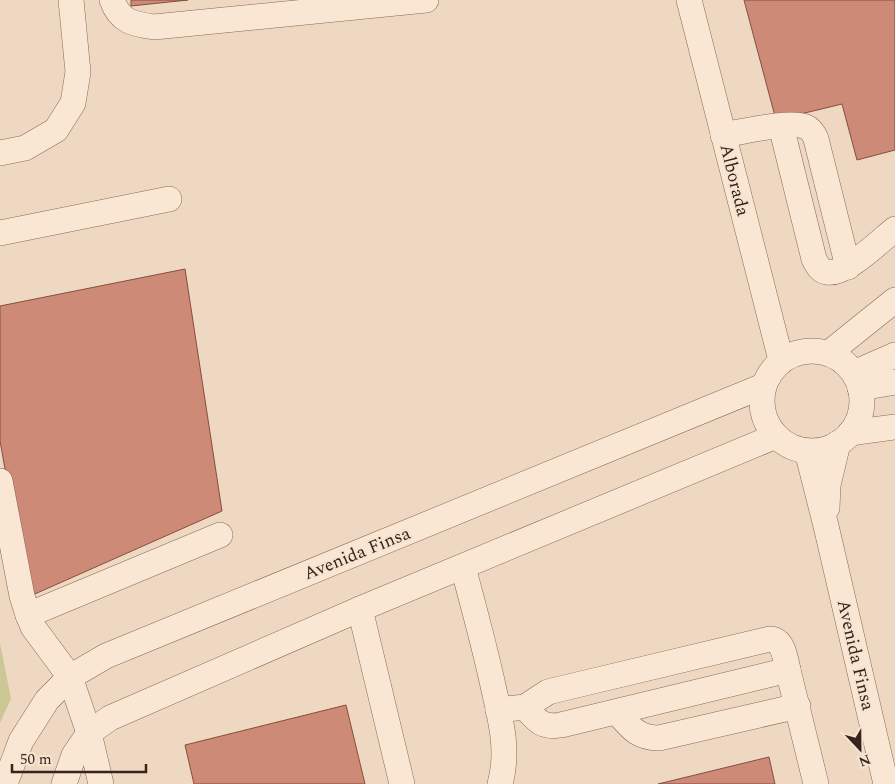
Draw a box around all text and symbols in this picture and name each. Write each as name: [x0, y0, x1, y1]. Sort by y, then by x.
street label: Alborada: [713, 141, 757, 219]
street label: Avenida Finsa: [300, 520, 415, 587]
street label: Avenida Finsa: [830, 597, 881, 713]
north arrow: [835, 724, 885, 774]
scale bar: [12, 742, 146, 774]
text: 50 m: [20, 748, 52, 771]
text: N: [855, 749, 874, 772]

